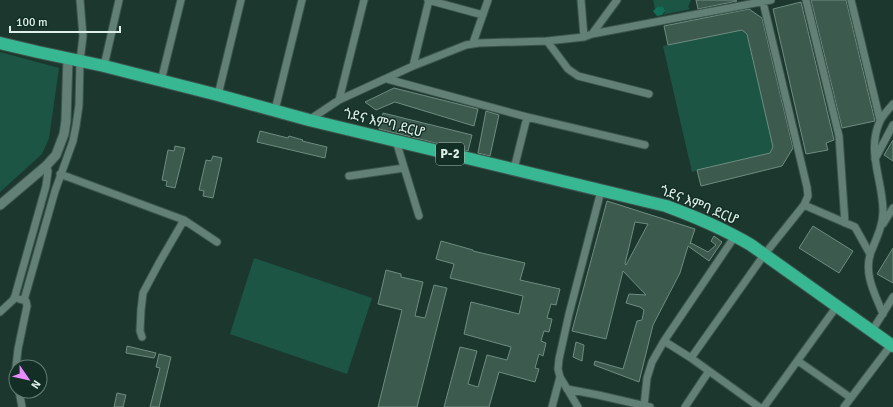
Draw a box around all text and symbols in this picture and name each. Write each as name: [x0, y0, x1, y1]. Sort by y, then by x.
scale bar: [10, 8, 120, 34]
text: 100 m: [16, 15, 48, 30]
street label: ጎደና እምባ ደርሆ: [342, 105, 427, 141]
road number: P-2: [436, 143, 464, 165]
street label: ጎደና እምባ ደርሆ: [657, 182, 741, 229]
north arrow: [8, 359, 48, 399]
text: N: [28, 378, 43, 391]

